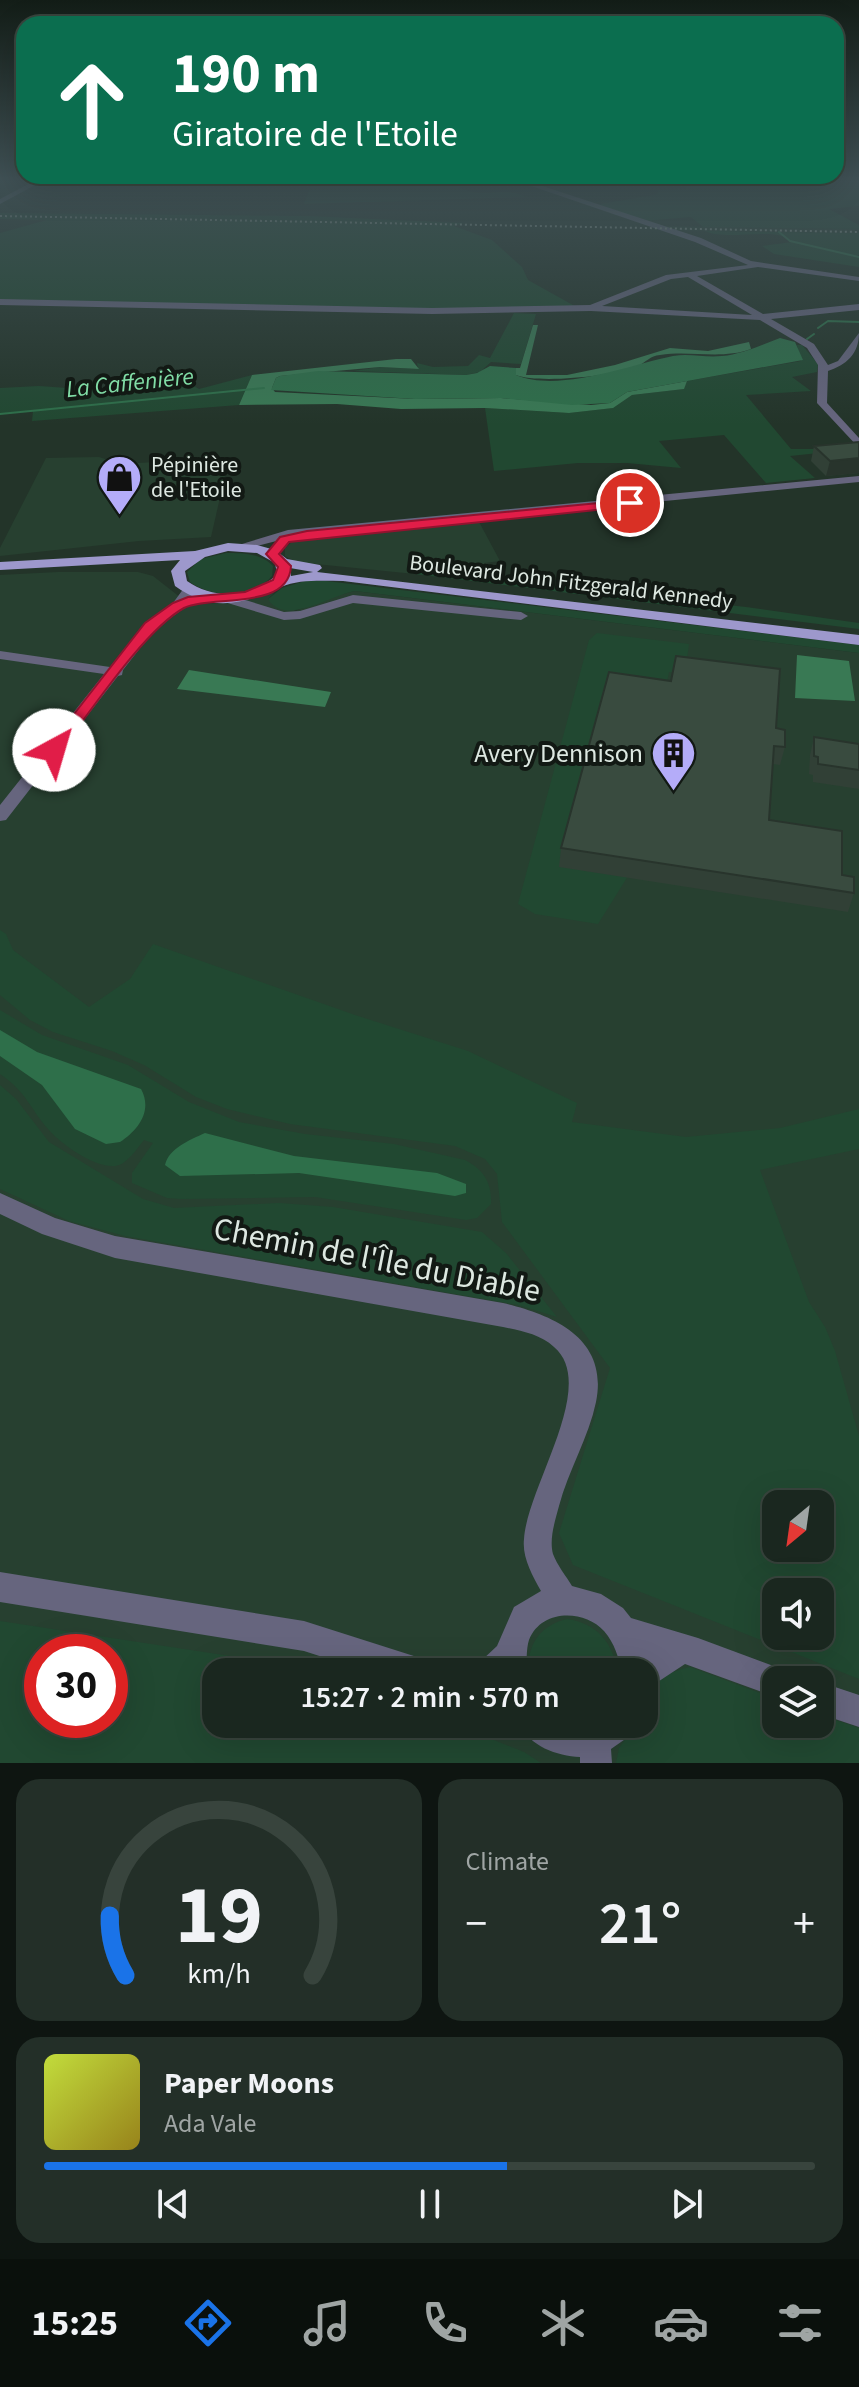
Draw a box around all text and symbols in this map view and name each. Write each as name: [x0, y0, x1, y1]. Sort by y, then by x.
text: 190 m: [172, 35, 320, 114]
icon: ahead: [40, 48, 144, 152]
text: Giratoire de l'Etoile: [172, 109, 458, 160]
water label: La Caffenière: [64, 359, 196, 407]
place label: Pépinière de l'Etoile: [151, 449, 242, 506]
shop icon: Pépinière de l'Etoile: [96, 454, 144, 517]
pin: [596, 469, 664, 537]
icon: arrive: [608, 481, 652, 525]
street label: Boulevard John Fitzgerald Kennedy: [408, 546, 735, 618]
position arrow: [12, 708, 96, 792]
building icon: Avery Dennison: [650, 729, 698, 792]
place label: Avery Dennison: [474, 735, 643, 772]
street label: Chemin de l'Île du Diable: [210, 1206, 544, 1314]
north arrow: [762, 1490, 834, 1562]
map controls: [762, 1490, 834, 1738]
button: sound: [762, 1578, 834, 1650]
speed limit sign: 30: [24, 1634, 128, 1738]
button: layers: [762, 1666, 834, 1738]
text: 15:27 · 2 min · 570 m: [300, 1676, 560, 1719]
text: Climate: [466, 1843, 549, 1880]
text: 19: [175, 1857, 263, 1975]
text: 21°: [599, 1882, 681, 1967]
text: −: [466, 1893, 487, 1956]
text: +: [793, 1893, 815, 1956]
text: km/h: [187, 1954, 250, 1994]
text: Paper Moons: [164, 2062, 334, 2105]
text: Ada Vale: [164, 2105, 256, 2142]
icon: previous: [151, 2182, 195, 2226]
icon: pause: [408, 2182, 452, 2226]
icon: next: [665, 2182, 709, 2226]
icon: directions: [180, 2295, 236, 2351]
icon: music: [299, 2295, 355, 2351]
icon: phone: [417, 2295, 473, 2351]
icon: climate: [535, 2295, 591, 2351]
icon: car: [653, 2295, 709, 2351]
icon: filters: [772, 2295, 828, 2351]
text: 15:25: [31, 2298, 118, 2349]

